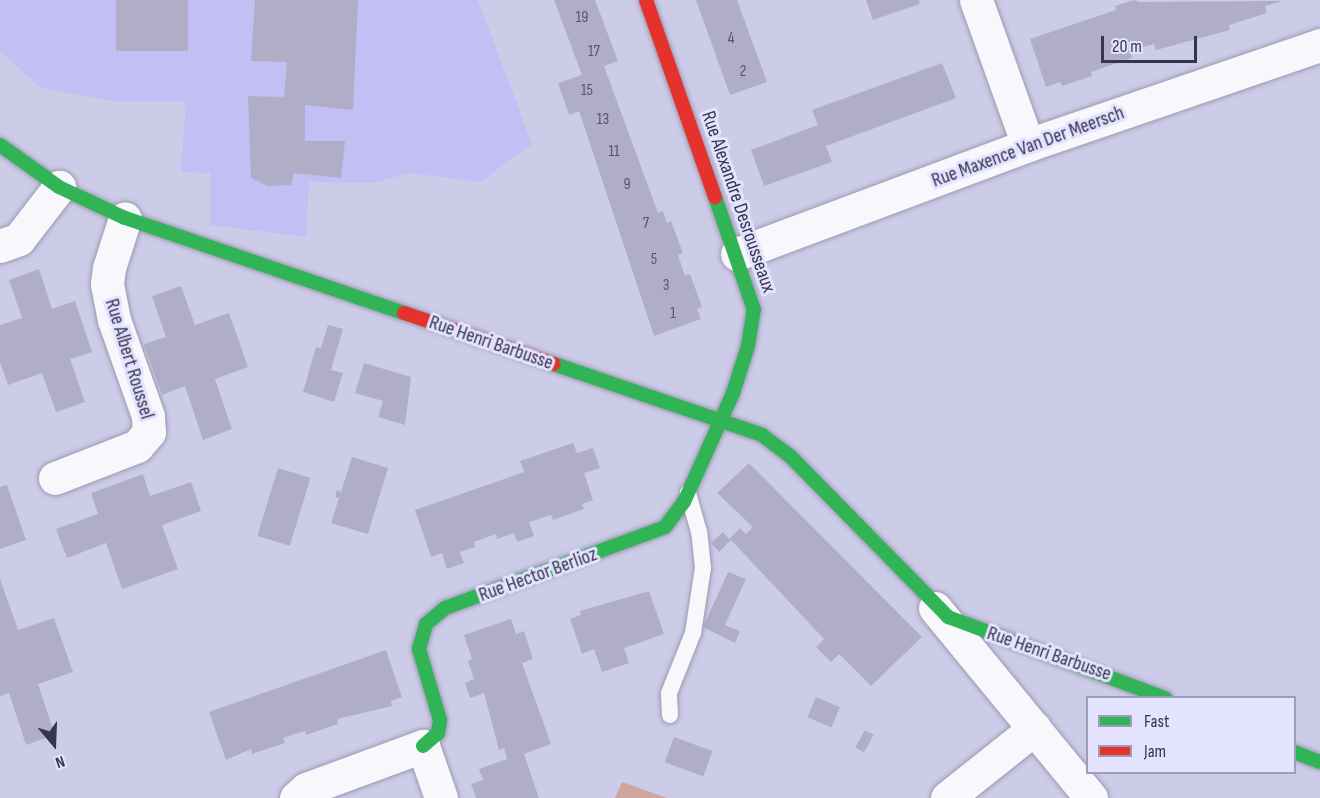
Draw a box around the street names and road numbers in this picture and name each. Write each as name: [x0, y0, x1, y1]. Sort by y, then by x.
street label: Rue Maxence Van Der Meersch: [928, 101, 1128, 193]
street label: Rue Alexandre Desrousseaux: [696, 108, 780, 296]
street label: Rue Albert Roussel: [99, 296, 159, 422]
street label: Rue Henri Barbusse: [426, 311, 556, 375]
street label: Rue Hector Berlioz: [476, 543, 600, 607]
street label: Rue Henri Barbusse: [984, 622, 1114, 686]

